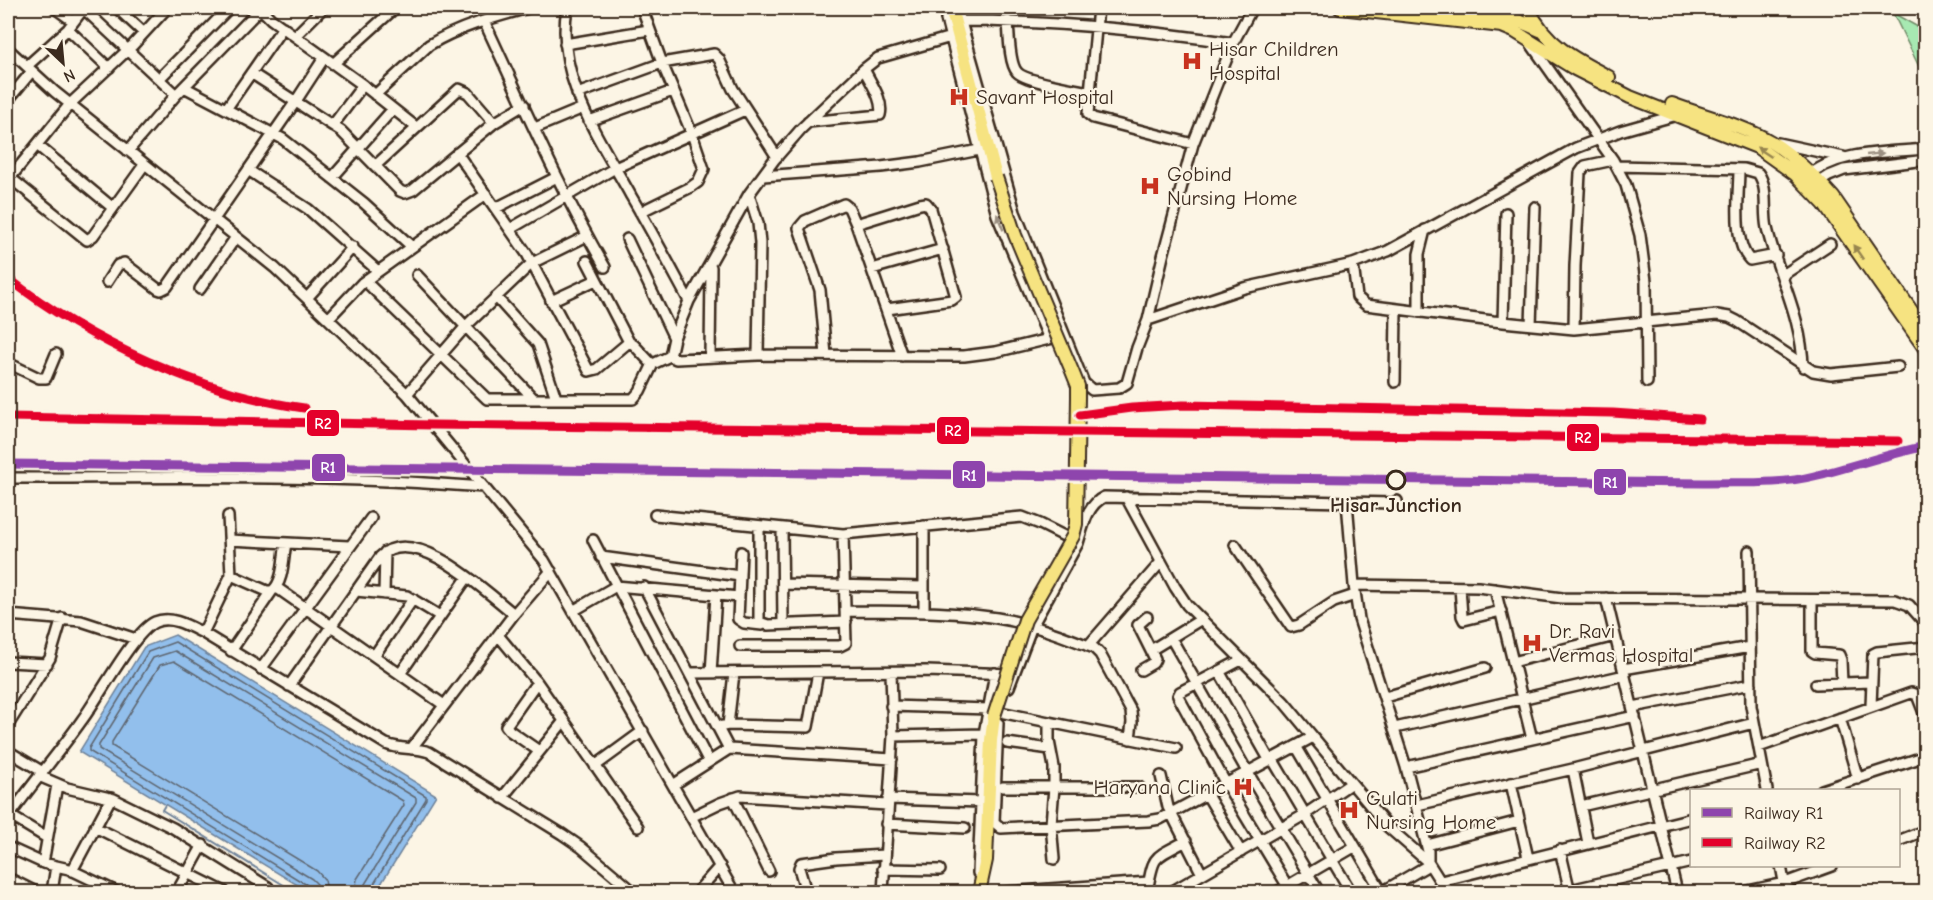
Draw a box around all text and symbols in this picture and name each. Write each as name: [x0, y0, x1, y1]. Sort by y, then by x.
north arrow: [33, 33, 93, 93]
place label: Hisar Children Hospital: [1209, 37, 1339, 85]
hospital icon: Hisar Children Hospital: [1180, 49, 1204, 73]
text: N: [61, 65, 78, 86]
hospital icon: Savant Hospital: [947, 85, 971, 109]
place label: Savant Hospital: [976, 85, 1114, 109]
one-way arrow: [1756, 147, 1772, 158]
one-way arrow: [1866, 149, 1885, 159]
place label: Gobind Nursing Home: [1167, 162, 1297, 210]
hospital icon: Gobind Nursing Home: [1138, 174, 1162, 198]
one-way arrow: [994, 212, 1004, 230]
one-way arrow: [1852, 244, 1864, 260]
line badge: R2: [306, 409, 340, 437]
text: R2: [314, 415, 332, 433]
line badge: R2: [936, 416, 970, 445]
text: R2: [944, 422, 962, 440]
line badge: R2: [1566, 423, 1600, 452]
text: R2: [1574, 429, 1592, 447]
line badge: R1: [311, 453, 346, 482]
text: R1: [320, 459, 336, 477]
line badge: R1: [952, 460, 986, 489]
text: R1: [961, 467, 977, 485]
line badge: R1: [1593, 468, 1627, 496]
marker: Hisar Junction: [1386, 470, 1406, 490]
text: R1: [1602, 474, 1618, 492]
place label: Hisar Junction: [1330, 493, 1462, 517]
place label: Dr. Ravi Vermas Hospital: [1549, 619, 1693, 667]
hospital icon: Dr. Ravi Vermas Hospital: [1520, 631, 1544, 655]
place label: Haryana Clinic: [1094, 775, 1226, 799]
hospital icon: Haryana Clinic: [1231, 775, 1255, 799]
place label: Gulati Nursing Home: [1366, 786, 1496, 834]
legend: [1690, 789, 1900, 867]
hospital icon: Gulati Nursing Home: [1337, 798, 1361, 822]
text: Railway R1: [1744, 803, 1823, 824]
text: Railway R2: [1744, 833, 1826, 854]

